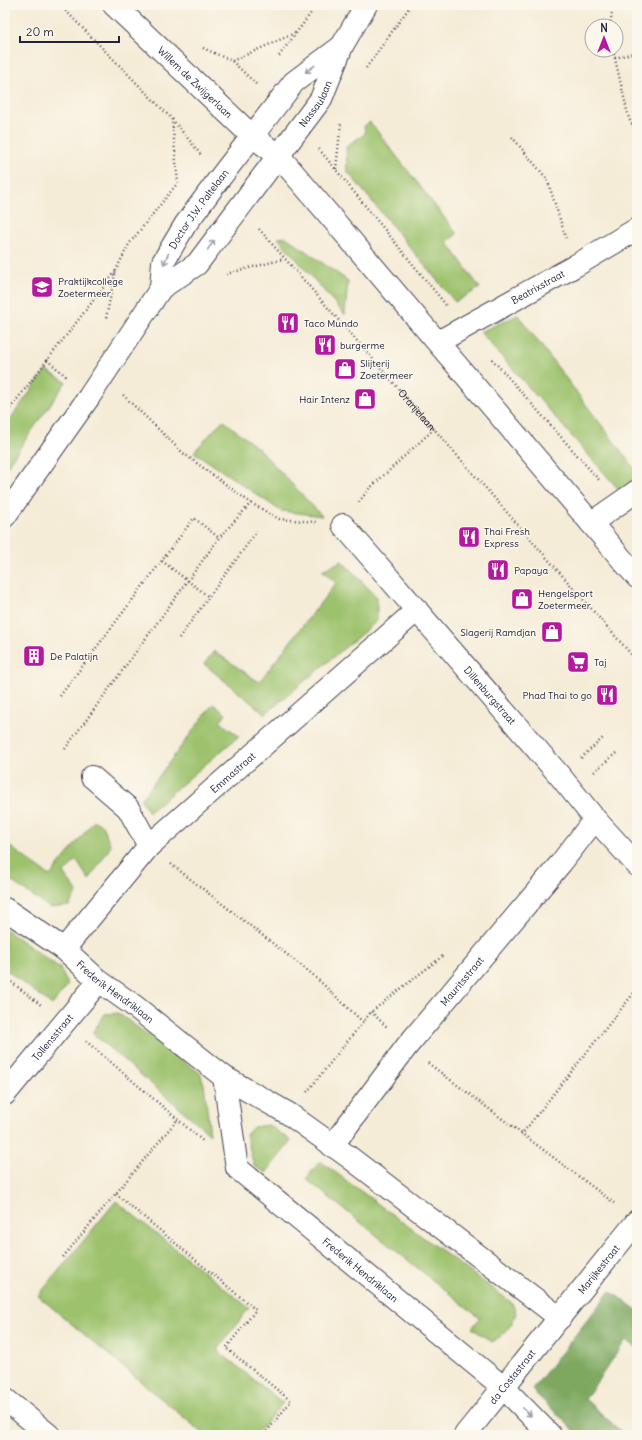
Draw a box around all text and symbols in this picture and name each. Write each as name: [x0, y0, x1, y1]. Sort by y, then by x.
scale bar: [20, 18, 119, 44]
north arrow: [584, 18, 624, 58]
text: N: [600, 21, 608, 35]
text: 20 m: [26, 24, 54, 39]
street label: Willem de Zwijgerlaan: [155, 44, 235, 121]
one-way arrow: [305, 65, 316, 74]
street label: Nassaulaan: [296, 79, 335, 130]
street label: Doctor J.W. Paltelaan: [166, 166, 232, 251]
one-way arrow: [207, 240, 215, 251]
one-way arrow: [162, 253, 169, 265]
street label: Beatrixstraat: [509, 267, 567, 307]
school or university icon: Praktijkcollege Zoetermeer: [29, 274, 55, 300]
place label: Praktijkcollege Zoetermeer: [58, 275, 123, 300]
restaurant icon: Taco Mundo: [275, 310, 301, 336]
place label: Taco Mundo: [304, 317, 359, 330]
restaurant icon: burgerme: [312, 332, 338, 358]
place label: burgerme: [340, 339, 385, 352]
shop icon: Slijterij Zoetermeer: [332, 356, 358, 382]
place label: Slijterij Zoetermeer: [360, 357, 413, 382]
shop icon: Hair Intenz: [352, 386, 378, 412]
street label: Oranjelaan: [395, 387, 438, 433]
place label: Hair Intenz: [299, 393, 350, 406]
restaurant icon: Thai Fresh Express: [456, 524, 482, 550]
place label: Thai Fresh Express: [484, 525, 530, 550]
restaurant icon: Papaya: [485, 557, 511, 583]
place label: Papaya: [514, 564, 549, 577]
shop icon: Hengelsport Zoetermeer: [509, 586, 535, 612]
place label: Hengelsport Zoetermeer: [538, 587, 593, 612]
shop icon: Slagerij Ramdjan: [539, 619, 565, 645]
place label: Slagerij Ramdjan: [460, 626, 536, 639]
building icon: De Palatijn: [21, 643, 47, 669]
supermarket icon: Taj: [565, 649, 591, 675]
place label: De Palatijn: [50, 650, 98, 663]
place label: Taj: [594, 656, 607, 669]
street label: Dillenburgstraat: [461, 664, 519, 728]
restaurant icon: Phad Thai to go: [594, 682, 620, 708]
place label: Phad Thai to go: [522, 689, 592, 702]
street label: Emmastraat: [208, 749, 259, 796]
street label: Mauritsstraat: [438, 953, 487, 1009]
street label: Frederik Hendriklaan: [74, 958, 156, 1026]
street label: Tollensstraat: [29, 1011, 76, 1064]
street label: Frederik Hendriklaan: [320, 1235, 401, 1305]
street label: Marijkestraat: [575, 1242, 623, 1297]
street label: da Costastraat: [486, 1346, 539, 1407]
one-way arrow: [522, 1407, 532, 1417]

